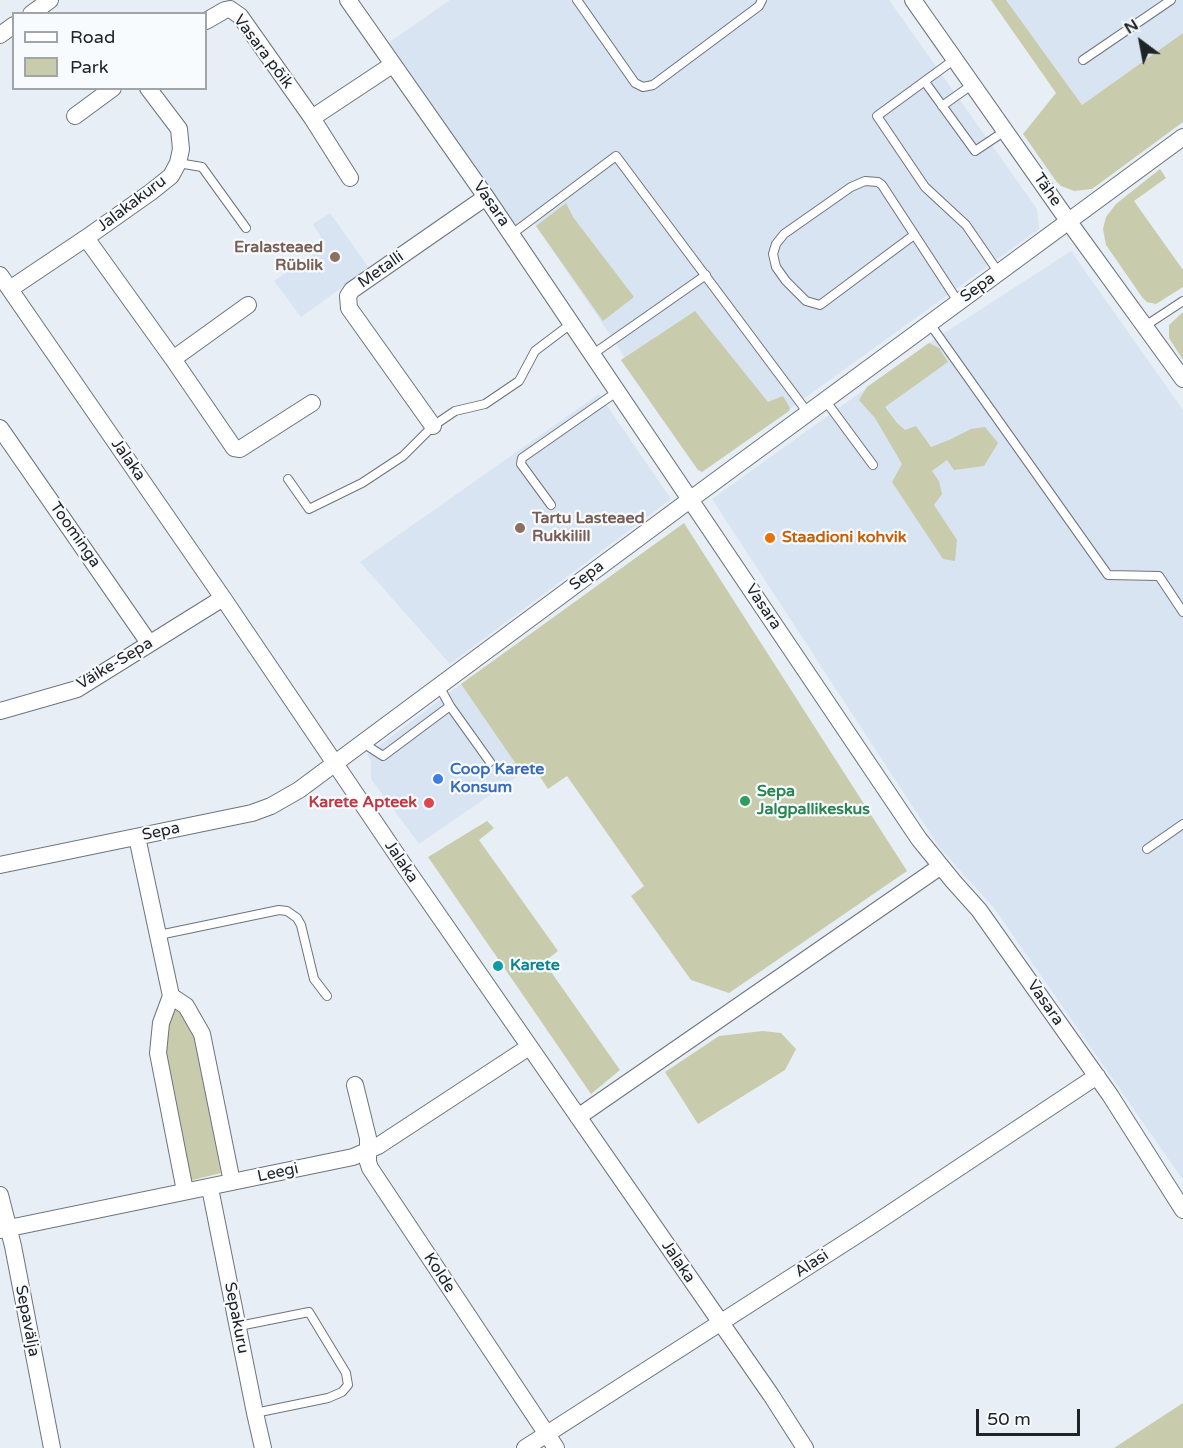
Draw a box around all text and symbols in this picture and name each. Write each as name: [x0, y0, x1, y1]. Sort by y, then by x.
street label: Vasara põik: [229, 11, 297, 93]
legend: [12, 12, 207, 90]
north arrow: [1111, 12, 1171, 72]
text: N: [1121, 15, 1142, 39]
text: Road: [70, 26, 115, 48]
text: Park: [70, 56, 108, 78]
street label: Tähe: [1029, 170, 1065, 210]
street label: Jalakakuru: [94, 172, 170, 236]
street label: Vasara: [469, 178, 513, 230]
place label: Eralasteaed Rüblik: [234, 238, 323, 276]
street label: Metalli: [354, 247, 408, 293]
marker: Eralasteaed Rüblik: [328, 250, 342, 264]
street label: Sepa: [957, 269, 999, 307]
street label: Jalaka: [107, 435, 149, 485]
street label: Toominga: [45, 498, 105, 572]
place label: Tartu Lasteaed Rukkilill: [532, 509, 645, 547]
marker: Tartu Lasteaed Rukkilill: [513, 521, 527, 535]
place label: Staadioni kohvik: [782, 528, 906, 548]
marker: Staadioni kohvik: [763, 531, 777, 545]
street label: Sepa: [566, 557, 608, 595]
street label: Vasara: [741, 580, 785, 634]
street label: Väike-Sepa: [74, 634, 156, 694]
place label: Coop Karete Konsum: [450, 760, 544, 798]
marker: Coop Karete Konsum: [431, 772, 445, 786]
place label: Sepa Jalgpallikeskus: [757, 782, 870, 820]
place label: Karete Apteek: [308, 793, 417, 813]
marker: Sepa Jalgpallikeskus: [738, 794, 752, 808]
marker: Karete Apteek: [422, 796, 436, 810]
street label: Sepa: [140, 819, 182, 845]
street label: Jalaka: [380, 837, 422, 887]
place label: Karete: [510, 956, 560, 976]
marker: Karete: [491, 959, 505, 973]
street label: Vasara: [1023, 977, 1067, 1029]
street label: Leegi: [256, 1159, 300, 1187]
street label: Jalaka: [657, 1237, 699, 1287]
street label: Alasi: [791, 1246, 833, 1282]
street label: Kolde: [419, 1249, 459, 1297]
street label: Sepakuru: [220, 1281, 252, 1355]
street label: Sepavälja: [11, 1284, 43, 1358]
scale bar: [979, 1397, 1082, 1435]
text: 50 m: [987, 1408, 1031, 1430]

